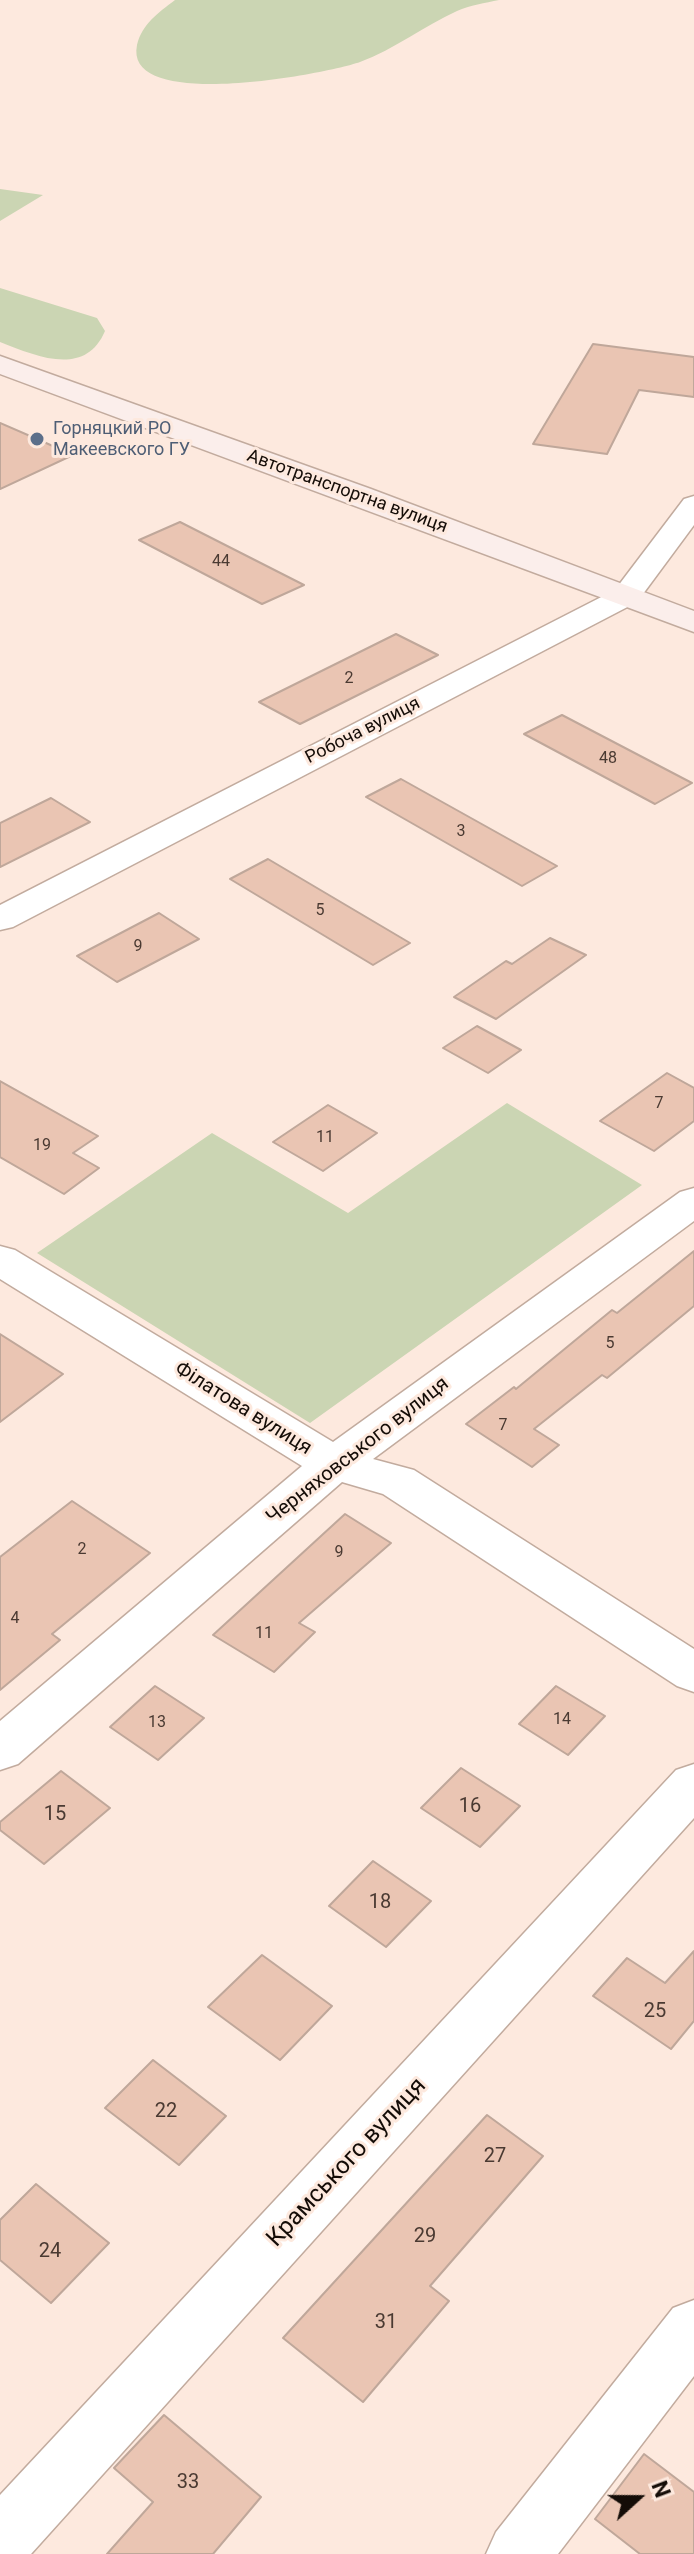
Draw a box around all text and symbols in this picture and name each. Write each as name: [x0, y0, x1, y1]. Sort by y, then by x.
place label: Горняцкий РО Макеевского ГУ: [53, 418, 190, 460]
marker: Горняцкий РО Макеевского ГУ: [28, 430, 46, 448]
street label: Автотранспортна вулиця: [244, 446, 450, 538]
house number: 44: [212, 552, 230, 572]
house number: 2: [345, 669, 353, 689]
street label: Робоча вулиця: [302, 693, 424, 769]
house number: 48: [599, 749, 617, 769]
house number: 3: [457, 822, 465, 842]
house number: 5: [316, 901, 324, 921]
house number: 9: [134, 937, 142, 957]
house number: 7: [655, 1094, 663, 1114]
house number: 11: [316, 1128, 334, 1148]
house number: 19: [33, 1136, 51, 1156]
house number: 5: [606, 1334, 614, 1354]
street label: Філатова вулиця: [170, 1357, 316, 1461]
street label: Черняховського вулиця: [262, 1372, 454, 1530]
house number: 7: [499, 1416, 507, 1436]
house number: 2: [78, 1540, 86, 1560]
house number: 9: [335, 1543, 343, 1563]
house number: 4: [11, 1609, 19, 1629]
house number: 11: [255, 1624, 273, 1644]
house number: 14: [553, 1710, 571, 1730]
house number: 13: [148, 1713, 166, 1733]
house number: 16: [459, 1795, 481, 1819]
house number: 15: [44, 1803, 66, 1827]
house number: 18: [369, 1891, 391, 1915]
house number: 25: [644, 2000, 666, 2024]
street label: Крамського вулиця: [261, 2072, 433, 2254]
house number: 22: [155, 2100, 177, 2124]
house number: 27: [484, 2145, 506, 2169]
house number: 29: [414, 2225, 436, 2249]
house number: 24: [39, 2240, 61, 2264]
house number: 31: [375, 2311, 397, 2335]
north arrow: [598, 2458, 678, 2538]
house number: 33: [177, 2471, 199, 2495]
text: N: [646, 2477, 675, 2501]

